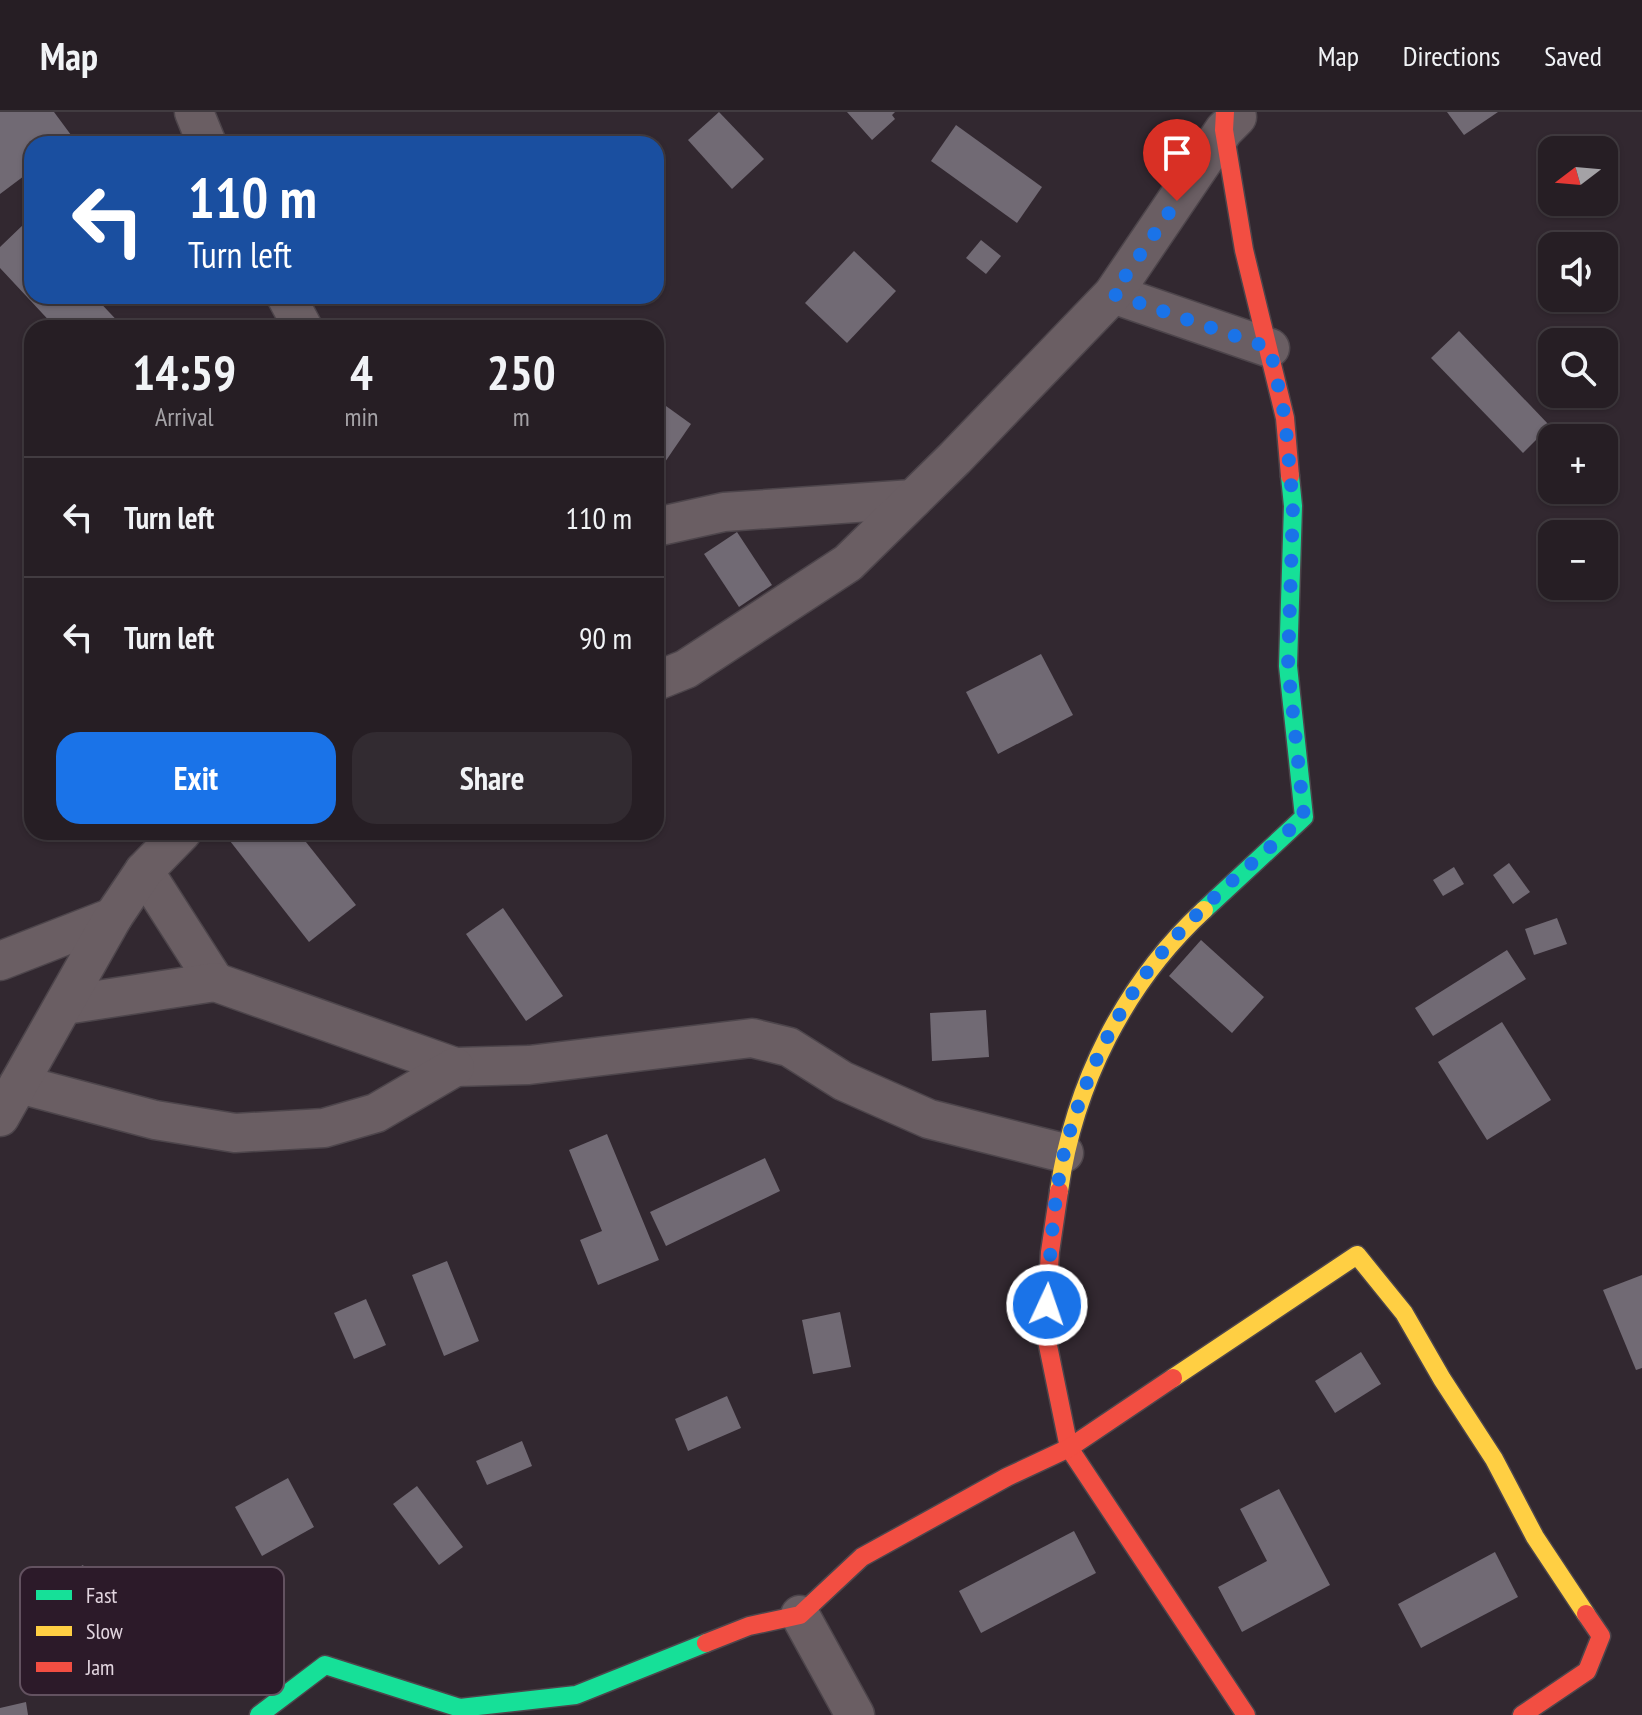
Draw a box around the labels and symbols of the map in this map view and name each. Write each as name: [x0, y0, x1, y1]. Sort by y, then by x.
pin: [1143, 119, 1211, 201]
north arrow: [1538, 136, 1618, 216]
position arrow: [1005, 1263, 1089, 1347]
legend: [20, 1567, 284, 1695]
text: Fast: [86, 1581, 117, 1609]
text: Slow: [86, 1617, 123, 1645]
text: Jam: [85, 1653, 114, 1681]

